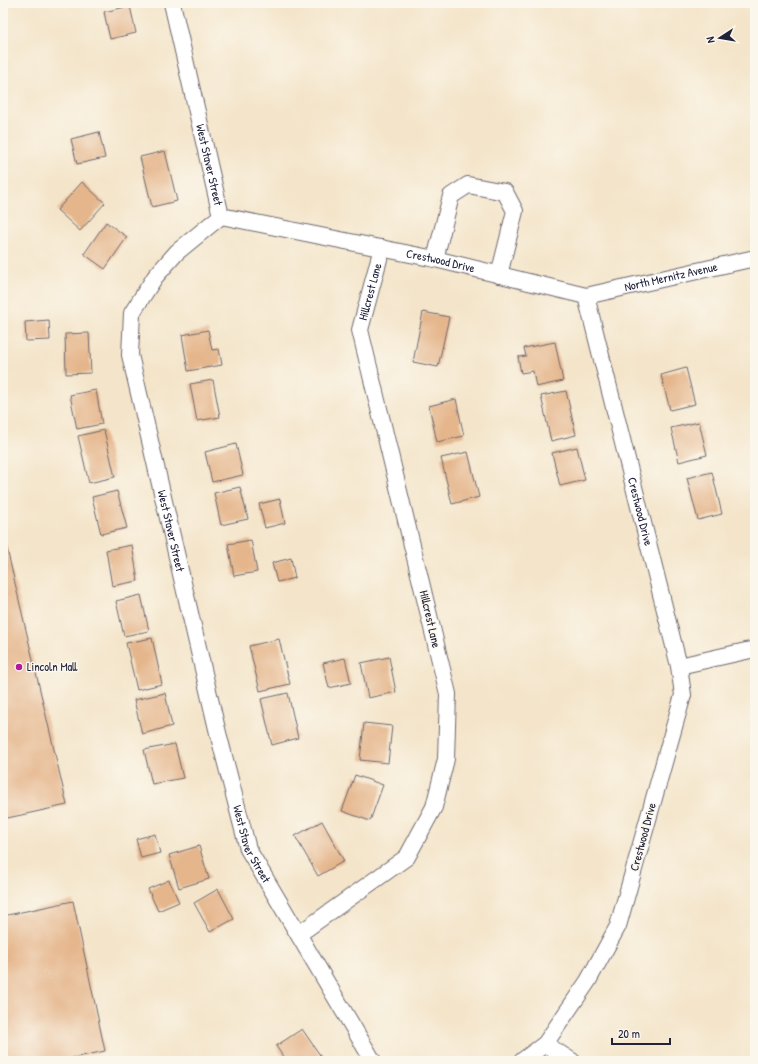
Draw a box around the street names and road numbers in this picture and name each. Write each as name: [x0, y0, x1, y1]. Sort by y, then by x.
street label: West Staver Street: [192, 122, 227, 208]
street label: Crestwood Drive: [405, 244, 477, 277]
street label: North Mernitz Avenue: [623, 258, 719, 295]
street label: Hillcrest Lane: [354, 261, 386, 322]
street label: Crestwood Drive: [624, 475, 658, 548]
street label: West Staver Street: [154, 488, 189, 574]
street label: Hillcrest Lane: [416, 589, 445, 649]
street label: Crestwood Drive: [625, 801, 660, 873]
street label: West Staver Street: [229, 803, 276, 887]

